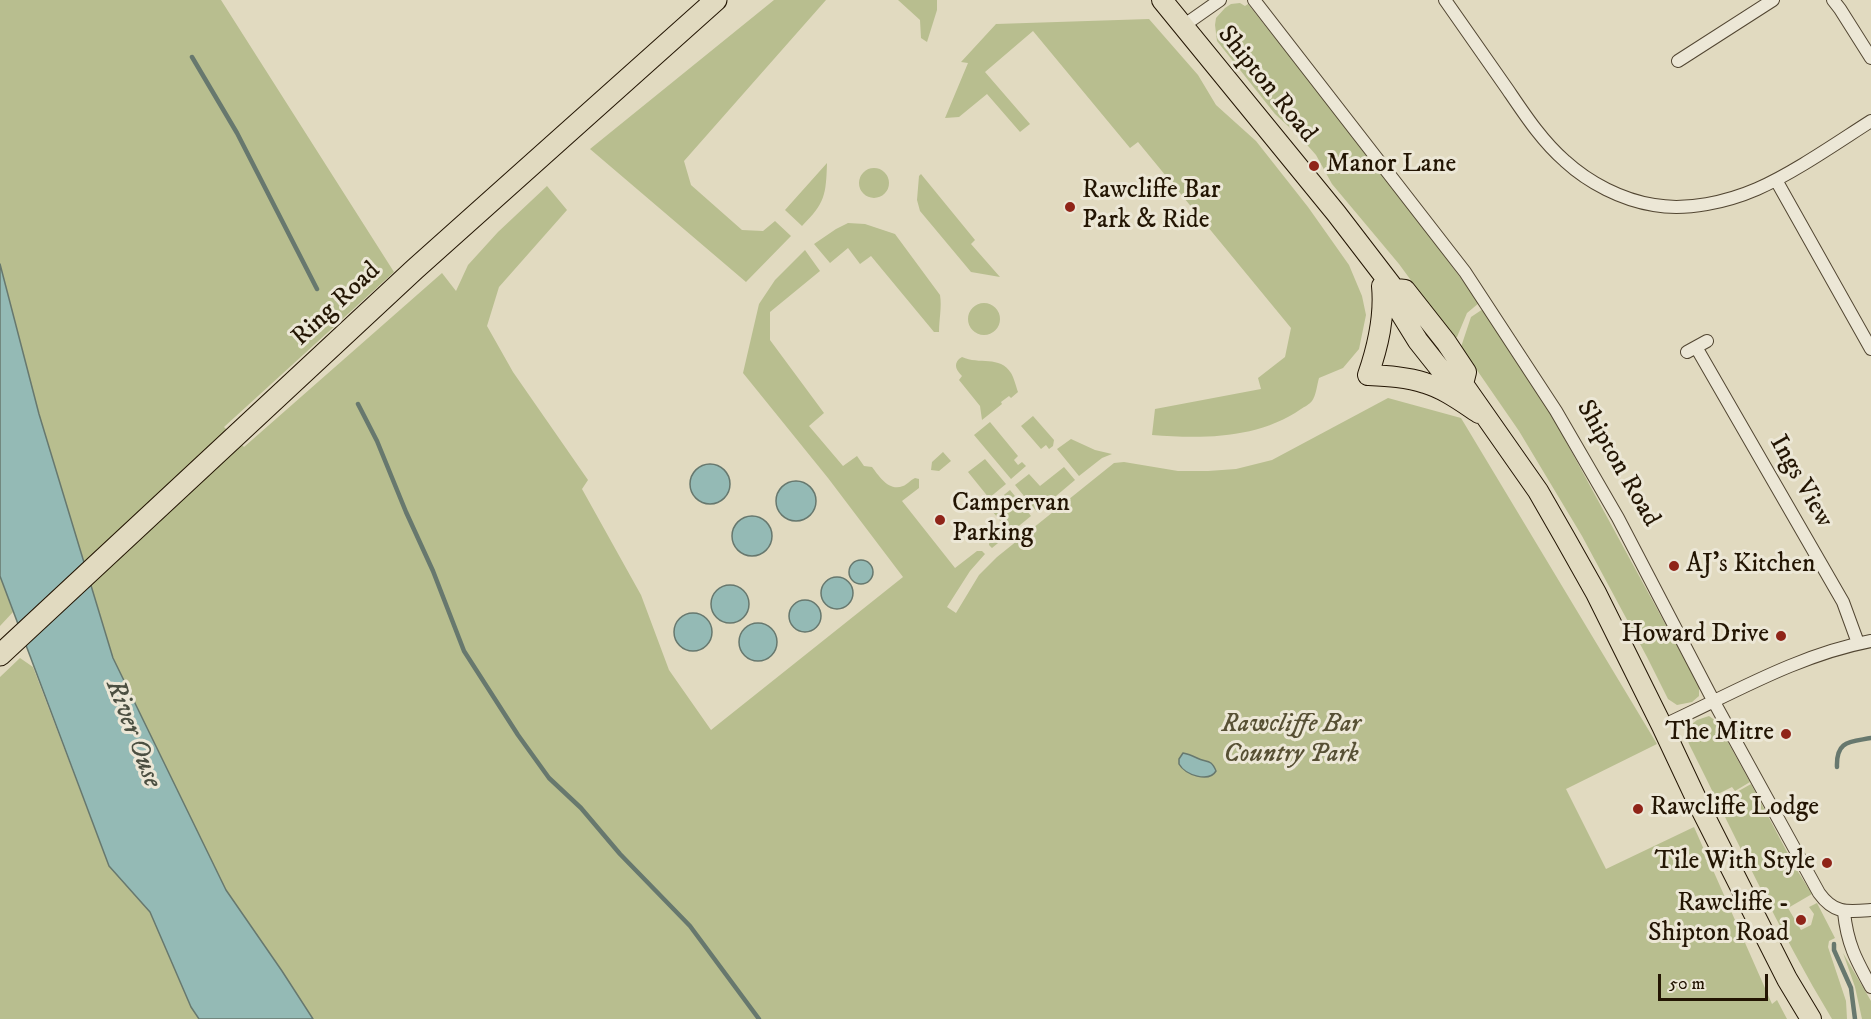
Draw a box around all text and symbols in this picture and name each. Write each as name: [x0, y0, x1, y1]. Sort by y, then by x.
street label: Shipton Road: [1210, 20, 1322, 150]
place label: Manor Lane: [1326, 150, 1456, 182]
marker: Manor Lane: [1307, 159, 1321, 173]
place label: Rawcliffe Bar Park & Ride: [1082, 176, 1220, 237]
marker: Rawcliffe Bar Park & Ride: [1063, 200, 1077, 214]
street label: Ring Road: [286, 256, 388, 354]
street label: Shipton Road: [1568, 395, 1666, 533]
street label: Ings View: [1761, 430, 1839, 534]
place label: Campervan Parking: [952, 489, 1070, 550]
marker: Campervan Parking: [933, 513, 947, 527]
place label: AJ's Kitchen: [1686, 550, 1816, 582]
marker: AJ's Kitchen: [1667, 559, 1681, 573]
place label: Howard Drive: [1621, 620, 1769, 652]
marker: Howard Drive: [1774, 629, 1788, 643]
water label: River Ouse: [97, 675, 167, 793]
park label: Rawcliffe Bar Country Park: [1221, 710, 1361, 772]
place label: The Mitre: [1665, 718, 1774, 750]
marker: The Mitre: [1779, 727, 1793, 741]
place label: Rawcliffe Lodge: [1650, 793, 1819, 825]
marker: Rawcliffe Lodge: [1631, 802, 1645, 816]
place label: Tile With Style: [1654, 847, 1815, 879]
marker: Tile With Style: [1820, 856, 1834, 870]
place label: Rawcliffe - Shipton Road: [1648, 889, 1789, 951]
marker: Rawcliffe - Shipton Road: [1794, 913, 1808, 927]
scale bar: [1661, 962, 1770, 1000]
text: 50 m: [1669, 973, 1705, 995]

